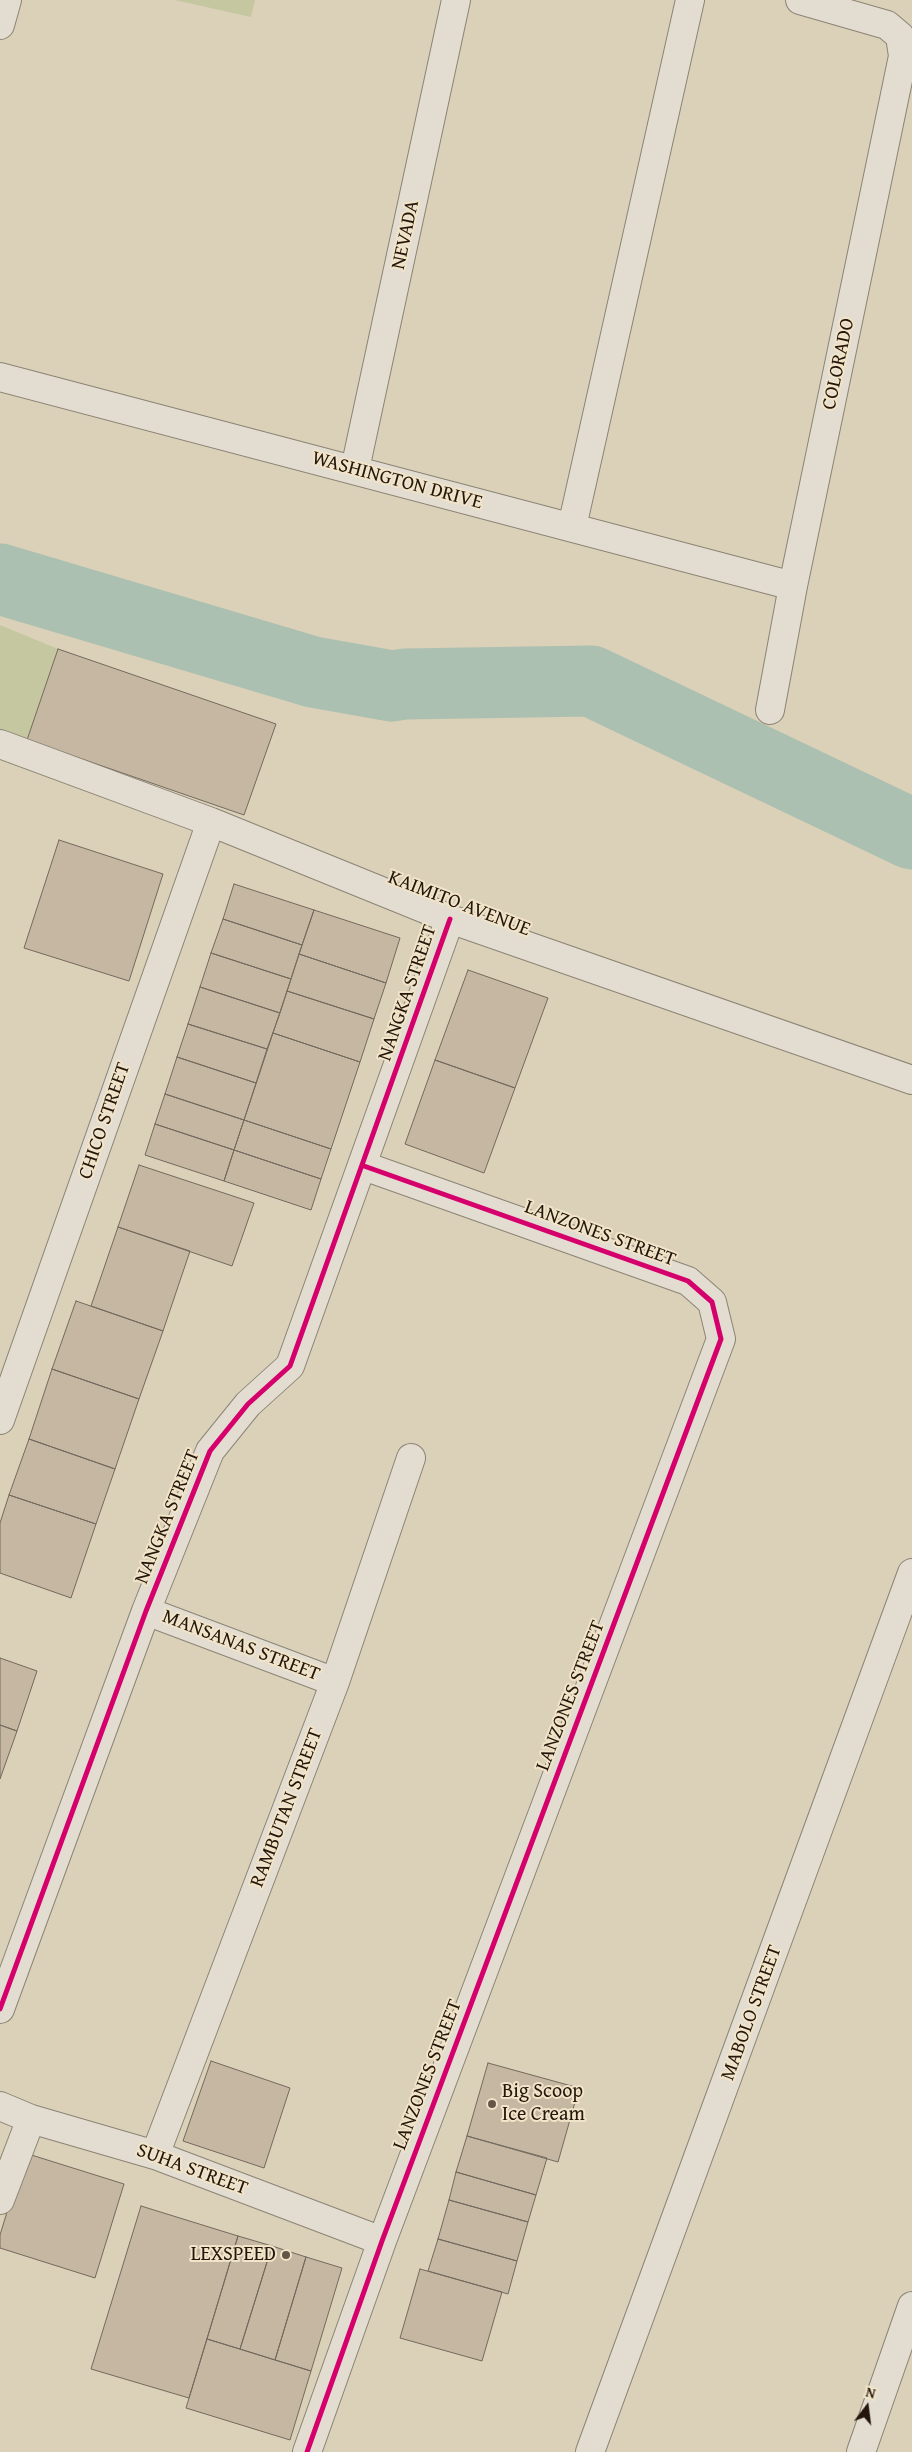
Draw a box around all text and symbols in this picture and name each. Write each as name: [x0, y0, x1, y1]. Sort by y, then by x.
street label: NEVADA: [387, 198, 425, 272]
street label: COLORADO: [818, 316, 860, 412]
street label: WASHINGTON DRIVE: [309, 447, 485, 515]
street label: KAIMITO AVENUE: [384, 866, 534, 942]
street label: NANGKA STREET: [373, 922, 443, 1064]
street label: CHICO STREET: [74, 1060, 136, 1182]
street label: LANZONES STREET: [521, 1196, 679, 1272]
street label: NANGKA STREET: [130, 1447, 206, 1587]
street label: MANSANAS STREET: [159, 1605, 323, 1687]
street label: LANZONES STREET: [531, 1617, 611, 1775]
street label: RAMBUTAN STREET: [246, 1725, 328, 1891]
street label: MABOLO STREET: [716, 1942, 788, 2084]
street label: LANZONES STREET: [388, 1996, 468, 2154]
place label: Big Scoop Ice Cream: [502, 2080, 585, 2127]
marker: Big Scoop Ice Cream: [486, 2098, 498, 2110]
street label: SUHA STREET: [133, 2139, 251, 2201]
place label: LEXSPEED: [191, 2243, 276, 2267]
marker: LEXSPEED: [280, 2249, 292, 2261]
north arrow: [842, 2382, 892, 2432]
text: N: [864, 2382, 878, 2403]

